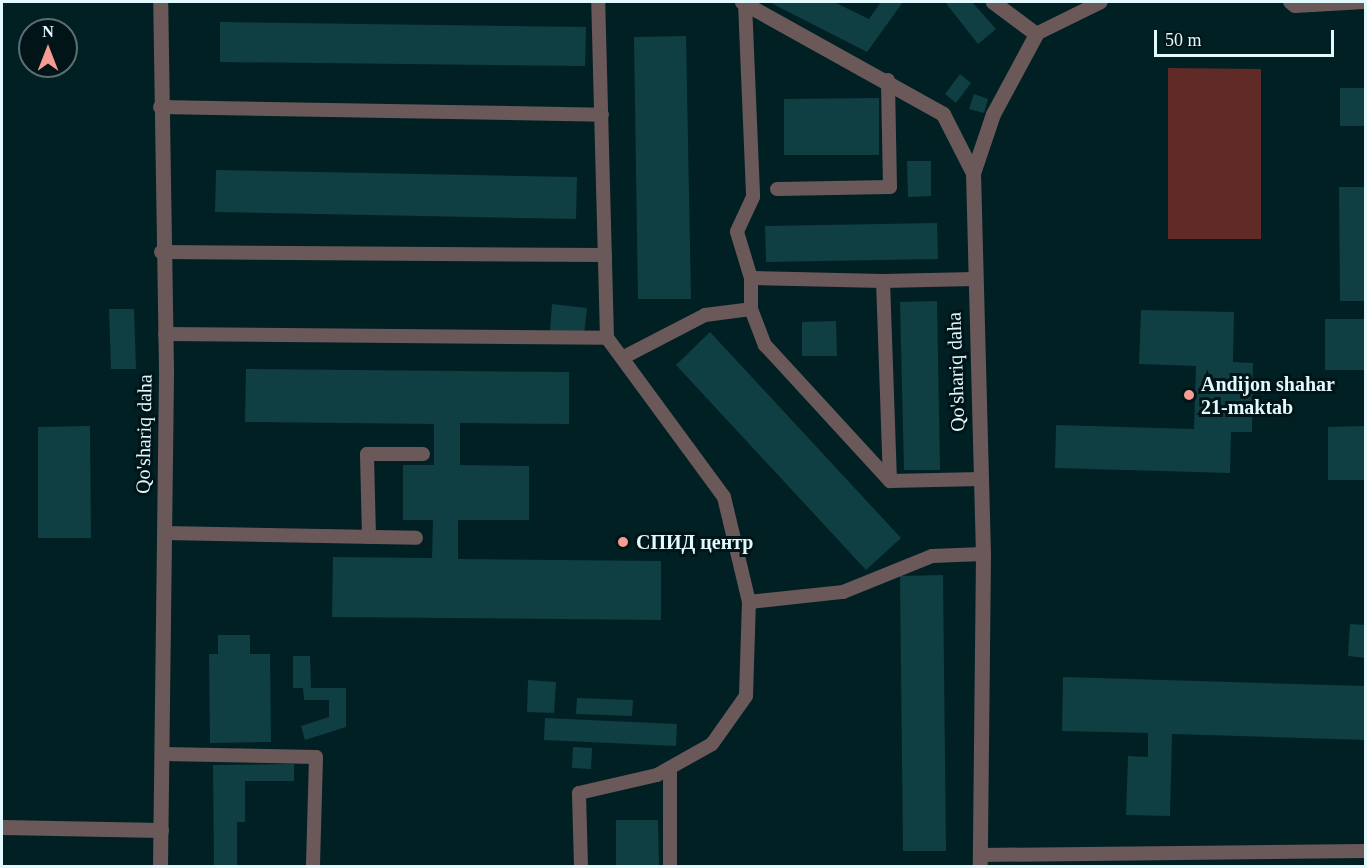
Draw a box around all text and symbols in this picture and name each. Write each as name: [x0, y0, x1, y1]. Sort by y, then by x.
north arrow: [18, 18, 78, 78]
scale bar: [1157, 18, 1337, 56]
text: N: [42, 23, 54, 40]
text: 50 m: [1165, 30, 1202, 50]
street label: Qo'shariq daha: [942, 312, 970, 432]
place label: Andijon shahar 21-maktab: [1201, 372, 1335, 419]
street label: Qo'shariq daha: [131, 374, 157, 494]
marker: Andijon shahar 21-maktab: [1182, 388, 1196, 402]
place label: СПИД центр: [636, 530, 753, 554]
marker: СПИД центр: [614, 533, 632, 551]

